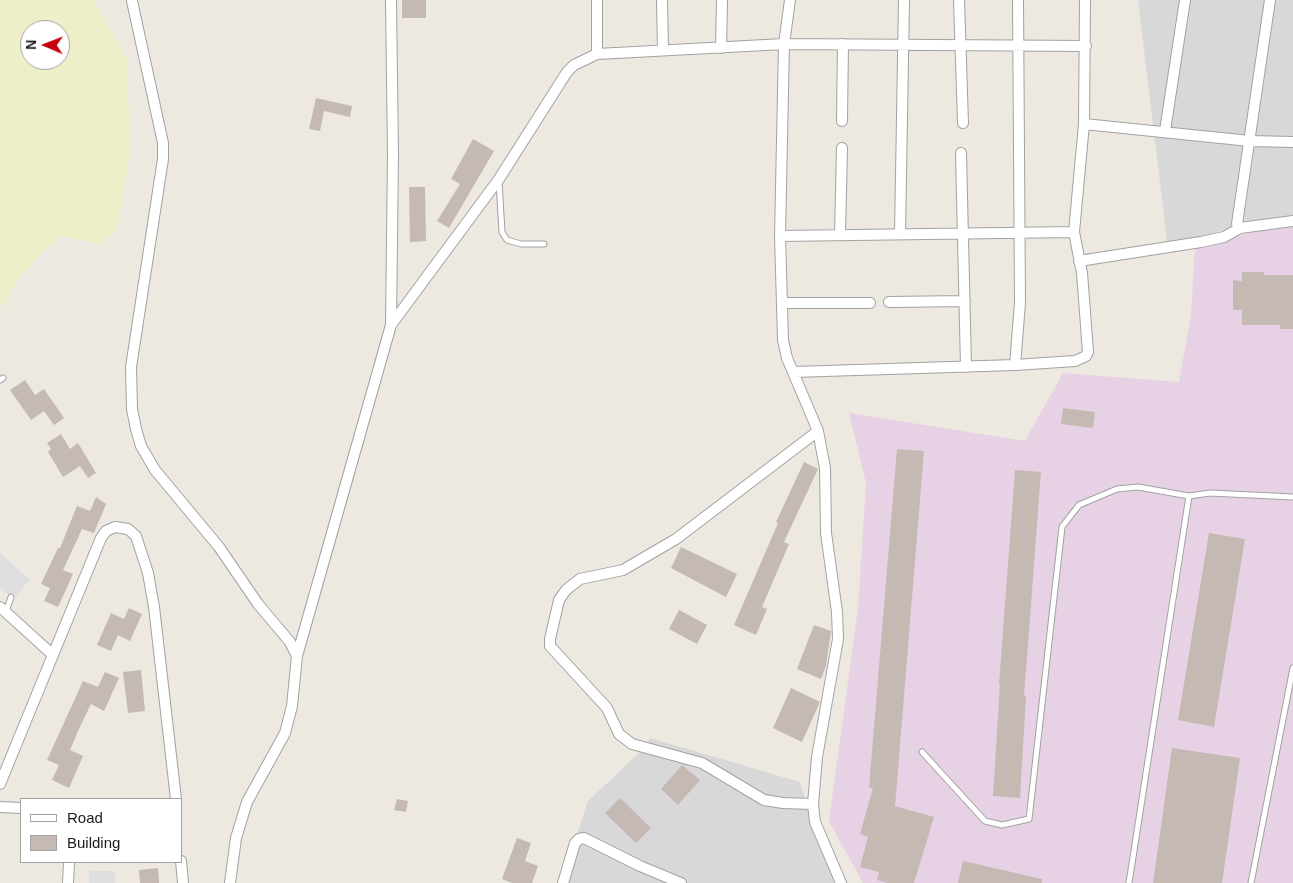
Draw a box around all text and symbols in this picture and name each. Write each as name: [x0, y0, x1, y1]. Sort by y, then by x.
north arrow: [20, 20, 70, 70]
text: N: [23, 40, 39, 50]
legend: [20, 798, 182, 863]
text: Road: [67, 809, 103, 826]
text: Building: [67, 834, 120, 851]

